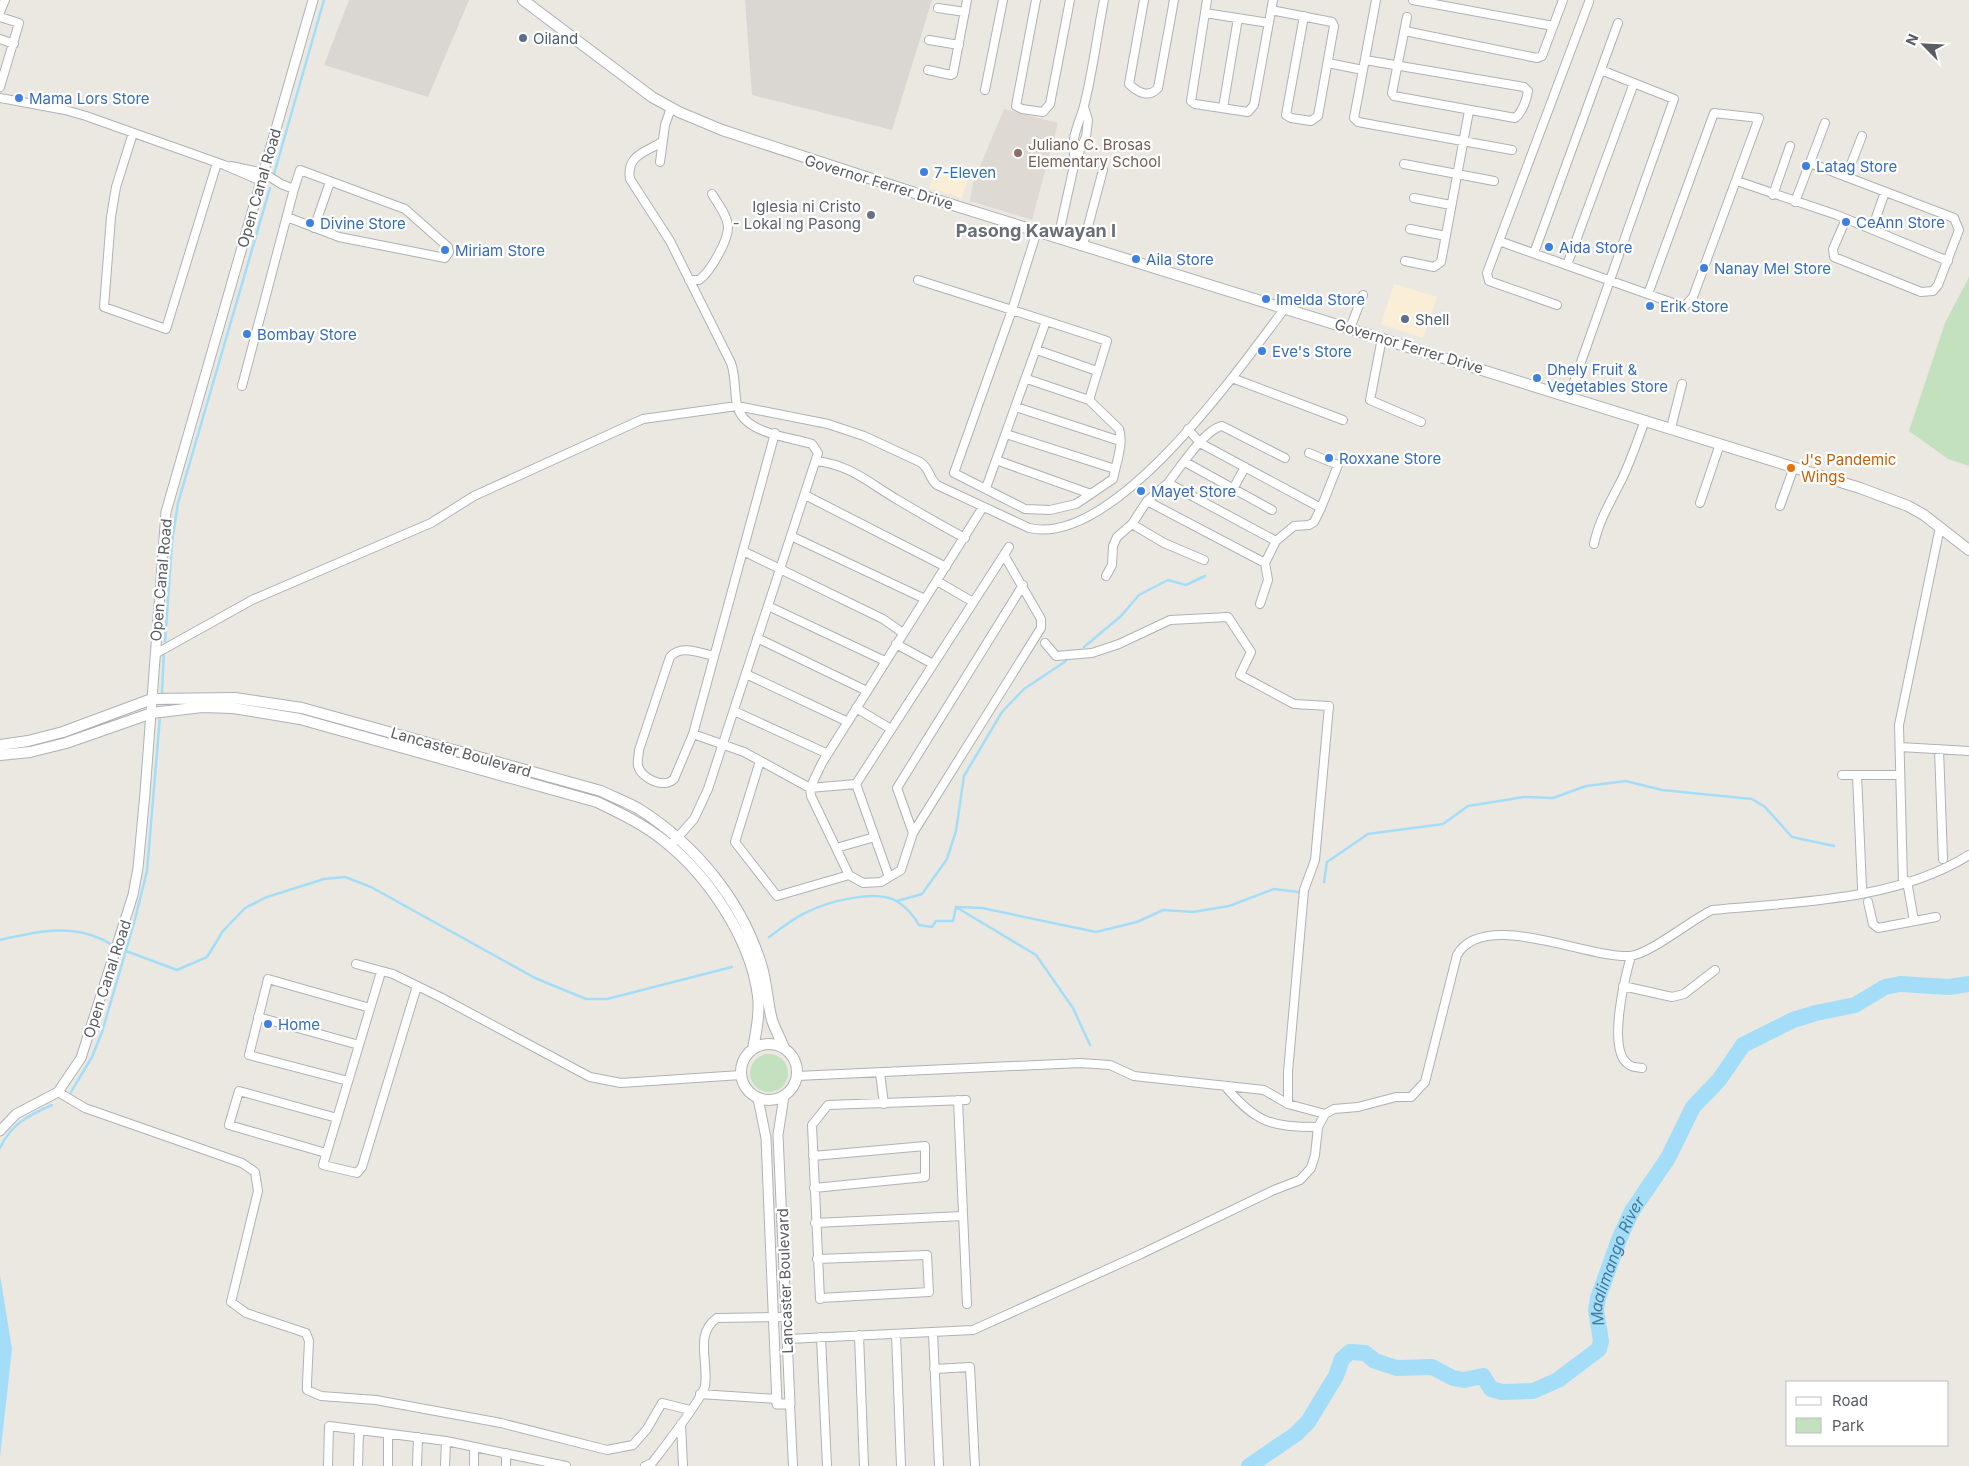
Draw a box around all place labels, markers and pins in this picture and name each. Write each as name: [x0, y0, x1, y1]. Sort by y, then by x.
place label: Oiland: [533, 29, 578, 48]
marker: Oiland: [517, 32, 529, 44]
place label: Mama Lors Store: [29, 89, 150, 108]
marker: Mama Lors Store: [13, 92, 25, 104]
place label: Juliano C. Brosas Elementary School: [1028, 135, 1161, 171]
marker: Juliano C. Brosas Elementary School: [1012, 147, 1024, 159]
place label: Latag Store: [1816, 157, 1897, 176]
marker: Latag Store: [1800, 160, 1812, 172]
place label: 7-Eleven: [934, 163, 996, 182]
marker: 7-Eleven: [918, 166, 930, 178]
place label: Iglesia ni Cristo - Lokal ng Pasong: [733, 197, 861, 233]
marker: Iglesia ni Cristo - Lokal ng Pasong: [865, 209, 877, 221]
place label: CeAnn Store: [1856, 213, 1945, 232]
place label: Divine Store: [320, 214, 406, 233]
marker: CeAnn Store: [1840, 216, 1852, 228]
marker: Divine Store: [304, 217, 316, 229]
place label: Aida Store: [1559, 238, 1632, 257]
place label: Miriam Store: [455, 241, 545, 260]
marker: Aida Store: [1543, 241, 1555, 253]
marker: Miriam Store: [439, 244, 451, 256]
place label: Aila Store: [1146, 250, 1214, 269]
marker: Aila Store: [1130, 253, 1142, 265]
place label: Nanay Mel Store: [1714, 259, 1831, 278]
marker: Nanay Mel Store: [1698, 262, 1710, 274]
place label: Imelda Store: [1276, 290, 1365, 309]
marker: Imelda Store: [1260, 293, 1272, 305]
place label: Erik Store: [1660, 297, 1729, 316]
marker: Erik Store: [1644, 300, 1656, 312]
place label: Shell: [1415, 310, 1450, 329]
marker: Shell: [1399, 313, 1411, 325]
place label: Bombay Store: [257, 325, 357, 344]
marker: Bombay Store: [241, 328, 253, 340]
place label: Eve's Store: [1272, 342, 1352, 361]
marker: Eve's Store: [1256, 345, 1268, 357]
place label: Dhely Fruit & Vegetables Store: [1547, 360, 1668, 396]
marker: Dhely Fruit & Vegetables Store: [1531, 372, 1543, 384]
place label: Roxxane Store: [1339, 449, 1441, 468]
place label: J's Pandemic Wings: [1801, 450, 1896, 486]
marker: Roxxane Store: [1323, 452, 1335, 464]
marker: J's Pandemic Wings: [1785, 462, 1797, 474]
place label: Mayet Store: [1151, 482, 1236, 501]
marker: Mayet Store: [1135, 485, 1147, 497]
place label: Home: [278, 1015, 320, 1034]
marker: Home: [262, 1018, 274, 1030]

